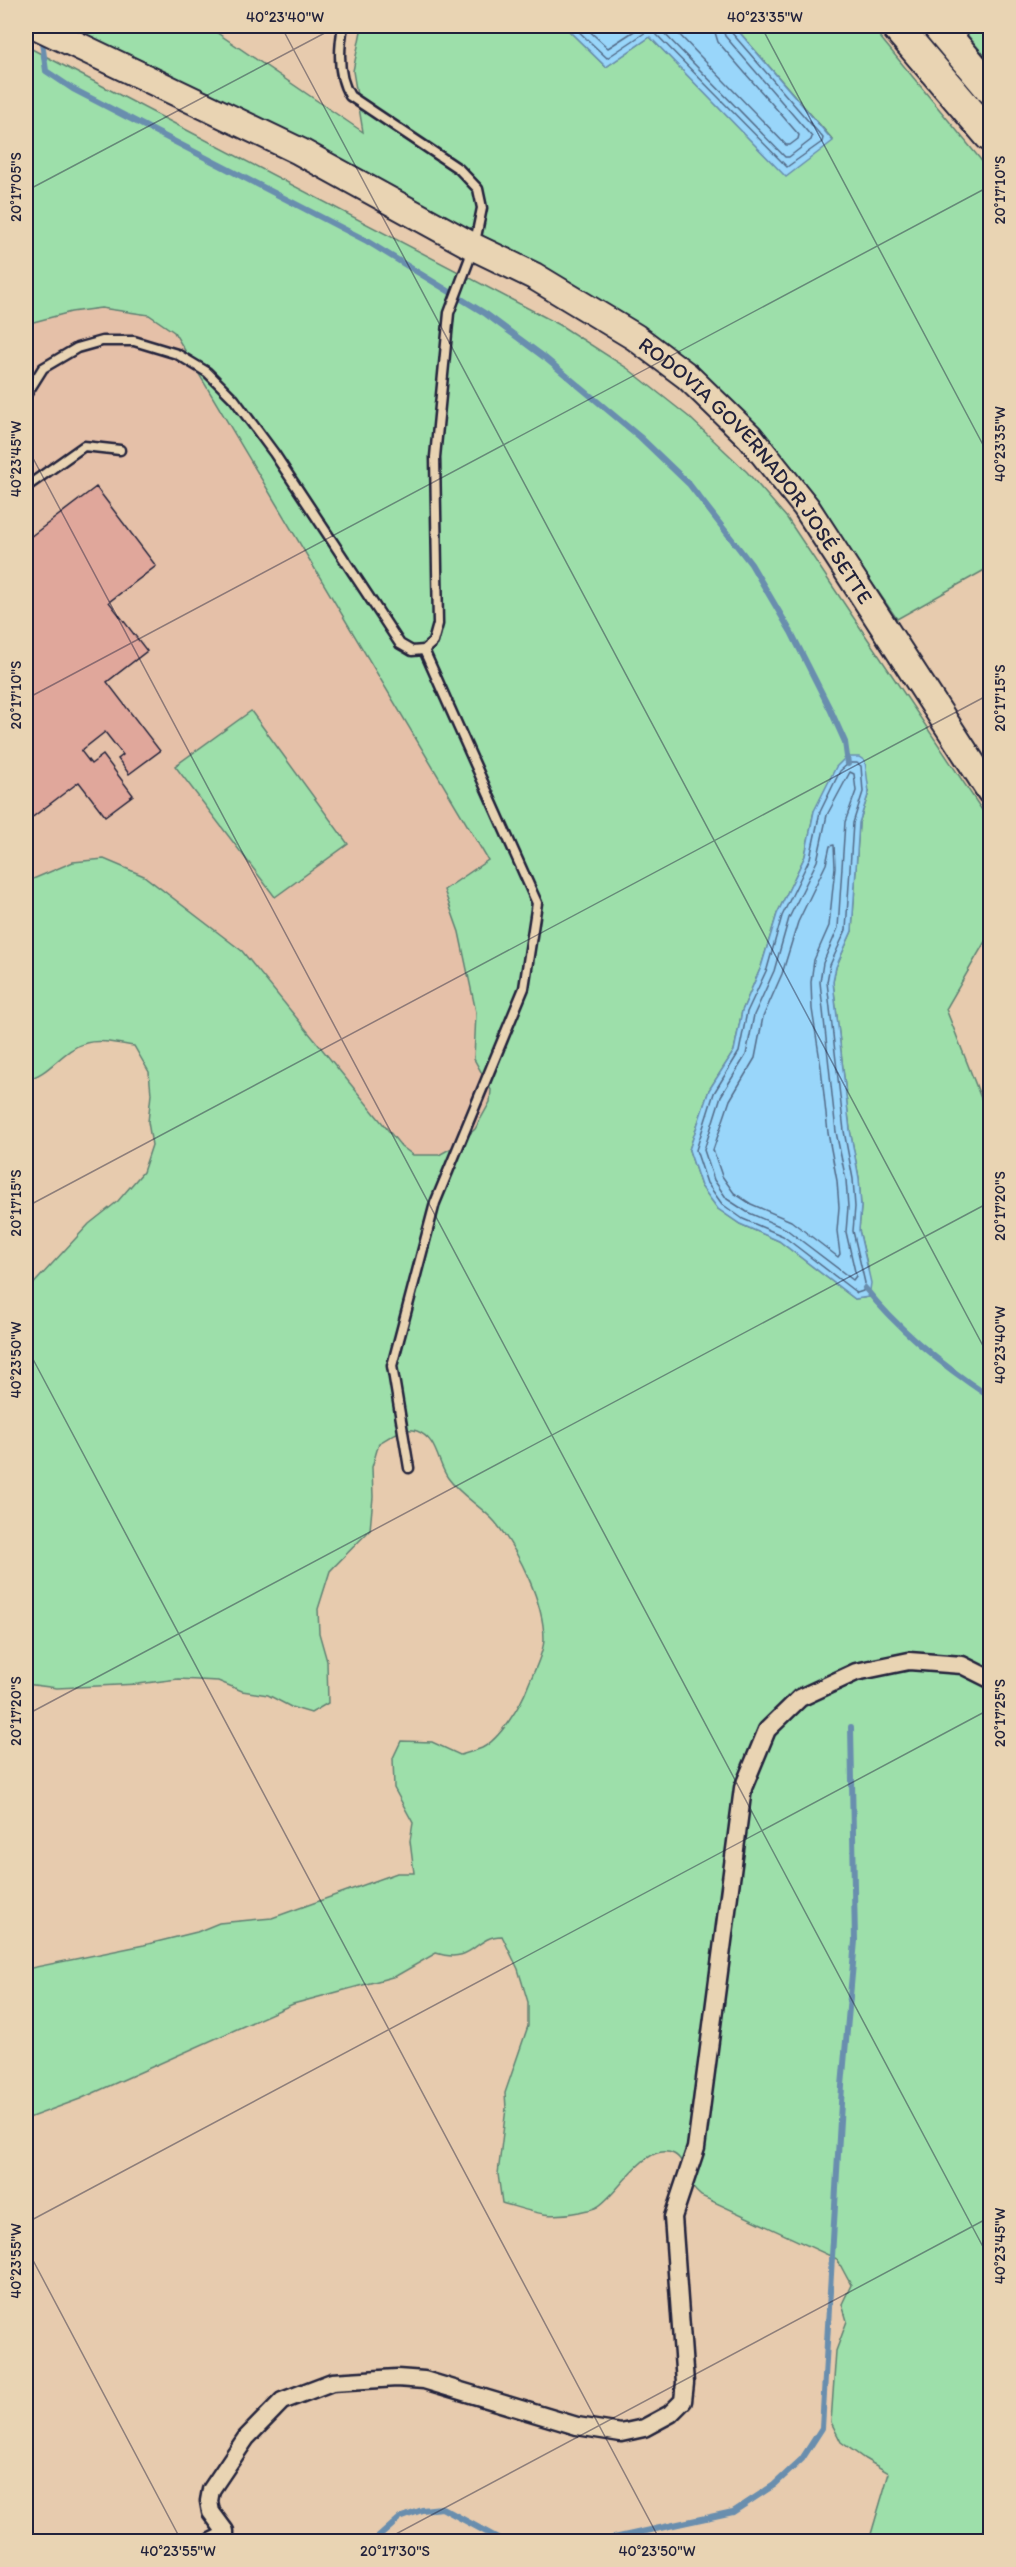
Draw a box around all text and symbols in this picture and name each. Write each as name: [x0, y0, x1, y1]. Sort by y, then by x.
text: 40°23'40"W: [246, 8, 324, 26]
text: 40°23'35"W: [727, 8, 803, 26]
text: 20°17'05"S: [7, 152, 25, 222]
text: 20°17'10"S: [991, 156, 1009, 224]
street label: RODOVIA GOVERNADOR JOSÉ SETTE: [634, 331, 878, 608]
text: 40°23'35"W: [991, 406, 1009, 482]
text: 40°23'45"W: [7, 420, 25, 497]
text: 20°17'10"S: [7, 661, 25, 729]
text: 20°17'15"S: [991, 664, 1009, 732]
text: 20°17'15"S: [7, 1169, 25, 1237]
text: 20°17'20"S: [991, 1171, 1009, 1241]
text: 40°23'40"W: [991, 1306, 1009, 1384]
text: 40°23'50"W: [7, 1321, 25, 1398]
text: 20°17'20"S: [7, 1676, 25, 1746]
text: 20°17'25"S: [991, 1679, 1009, 1747]
text: 40°23'45"W: [991, 2207, 1009, 2284]
text: 40°23'55"W: [7, 2223, 25, 2299]
text: 40°23'55"W: [140, 2542, 216, 2560]
text: 20°17'30"S: [360, 2542, 430, 2560]
text: 40°23'50"W: [619, 2542, 696, 2560]

